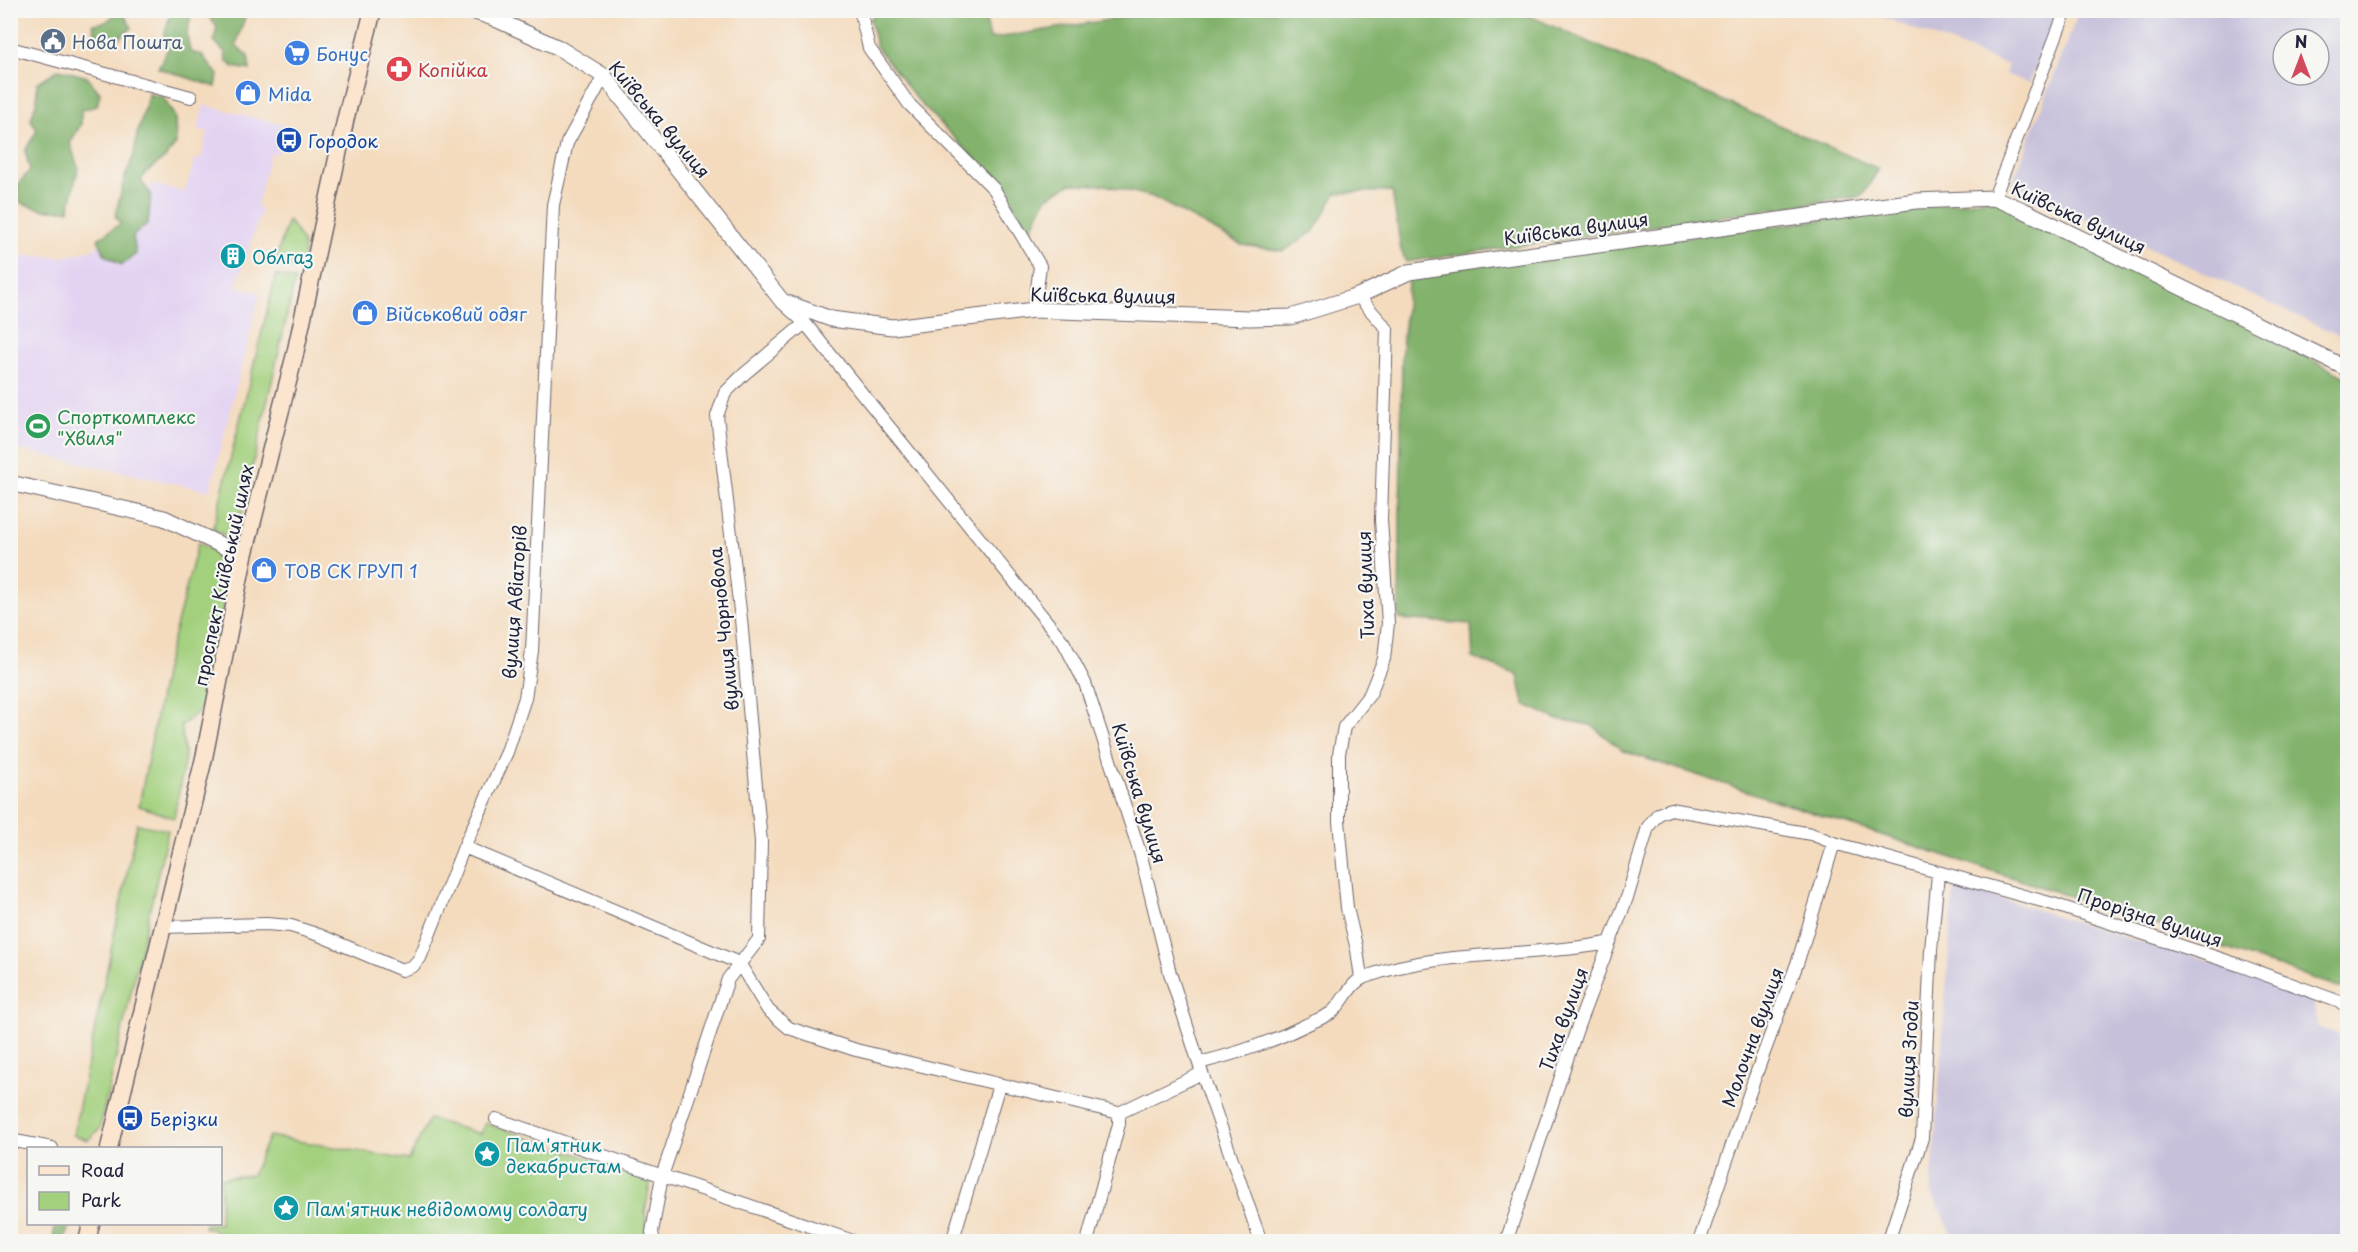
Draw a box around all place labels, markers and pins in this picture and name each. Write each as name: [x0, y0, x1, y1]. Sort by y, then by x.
public building icon: Нова Пошта: [38, 26, 68, 56]
place label: Нова Пошта: [72, 28, 183, 55]
supermarket icon: Бонус: [282, 38, 312, 68]
place label: Бонус: [316, 40, 368, 67]
pharmacy icon: Копійка: [384, 54, 414, 84]
place label: Копійка: [418, 56, 488, 83]
shop icon: Mida: [233, 78, 263, 108]
place label: Mida: [268, 80, 312, 107]
bus stop icon: Городок: [274, 125, 304, 155]
place label: Городок: [308, 127, 378, 154]
building icon: Облгаз: [218, 241, 248, 271]
place label: Облгаз: [252, 243, 314, 270]
shop icon: Військовий одяг: [350, 298, 380, 328]
place label: Військовий одяг: [385, 300, 528, 327]
place label: Спорткомплекс "Хвиля": [57, 403, 196, 451]
sports icon: Спорткомплекс "Хвиля": [23, 411, 53, 441]
shop icon: ТОВ СК ГРУП 1: [249, 555, 279, 585]
place label: ТОВ СК ГРУП 1: [284, 557, 418, 584]
bus stop icon: Берізки: [115, 1103, 145, 1133]
place label: Берізки: [150, 1105, 218, 1132]
place label: Пам'ятник декабристам: [506, 1131, 622, 1179]
place icon: Пам'ятник декабристам: [472, 1139, 502, 1169]
place icon: Пам'ятник невідомому солдату: [271, 1193, 301, 1223]
place label: Пам'ятник невідомому солдату: [306, 1195, 588, 1222]

